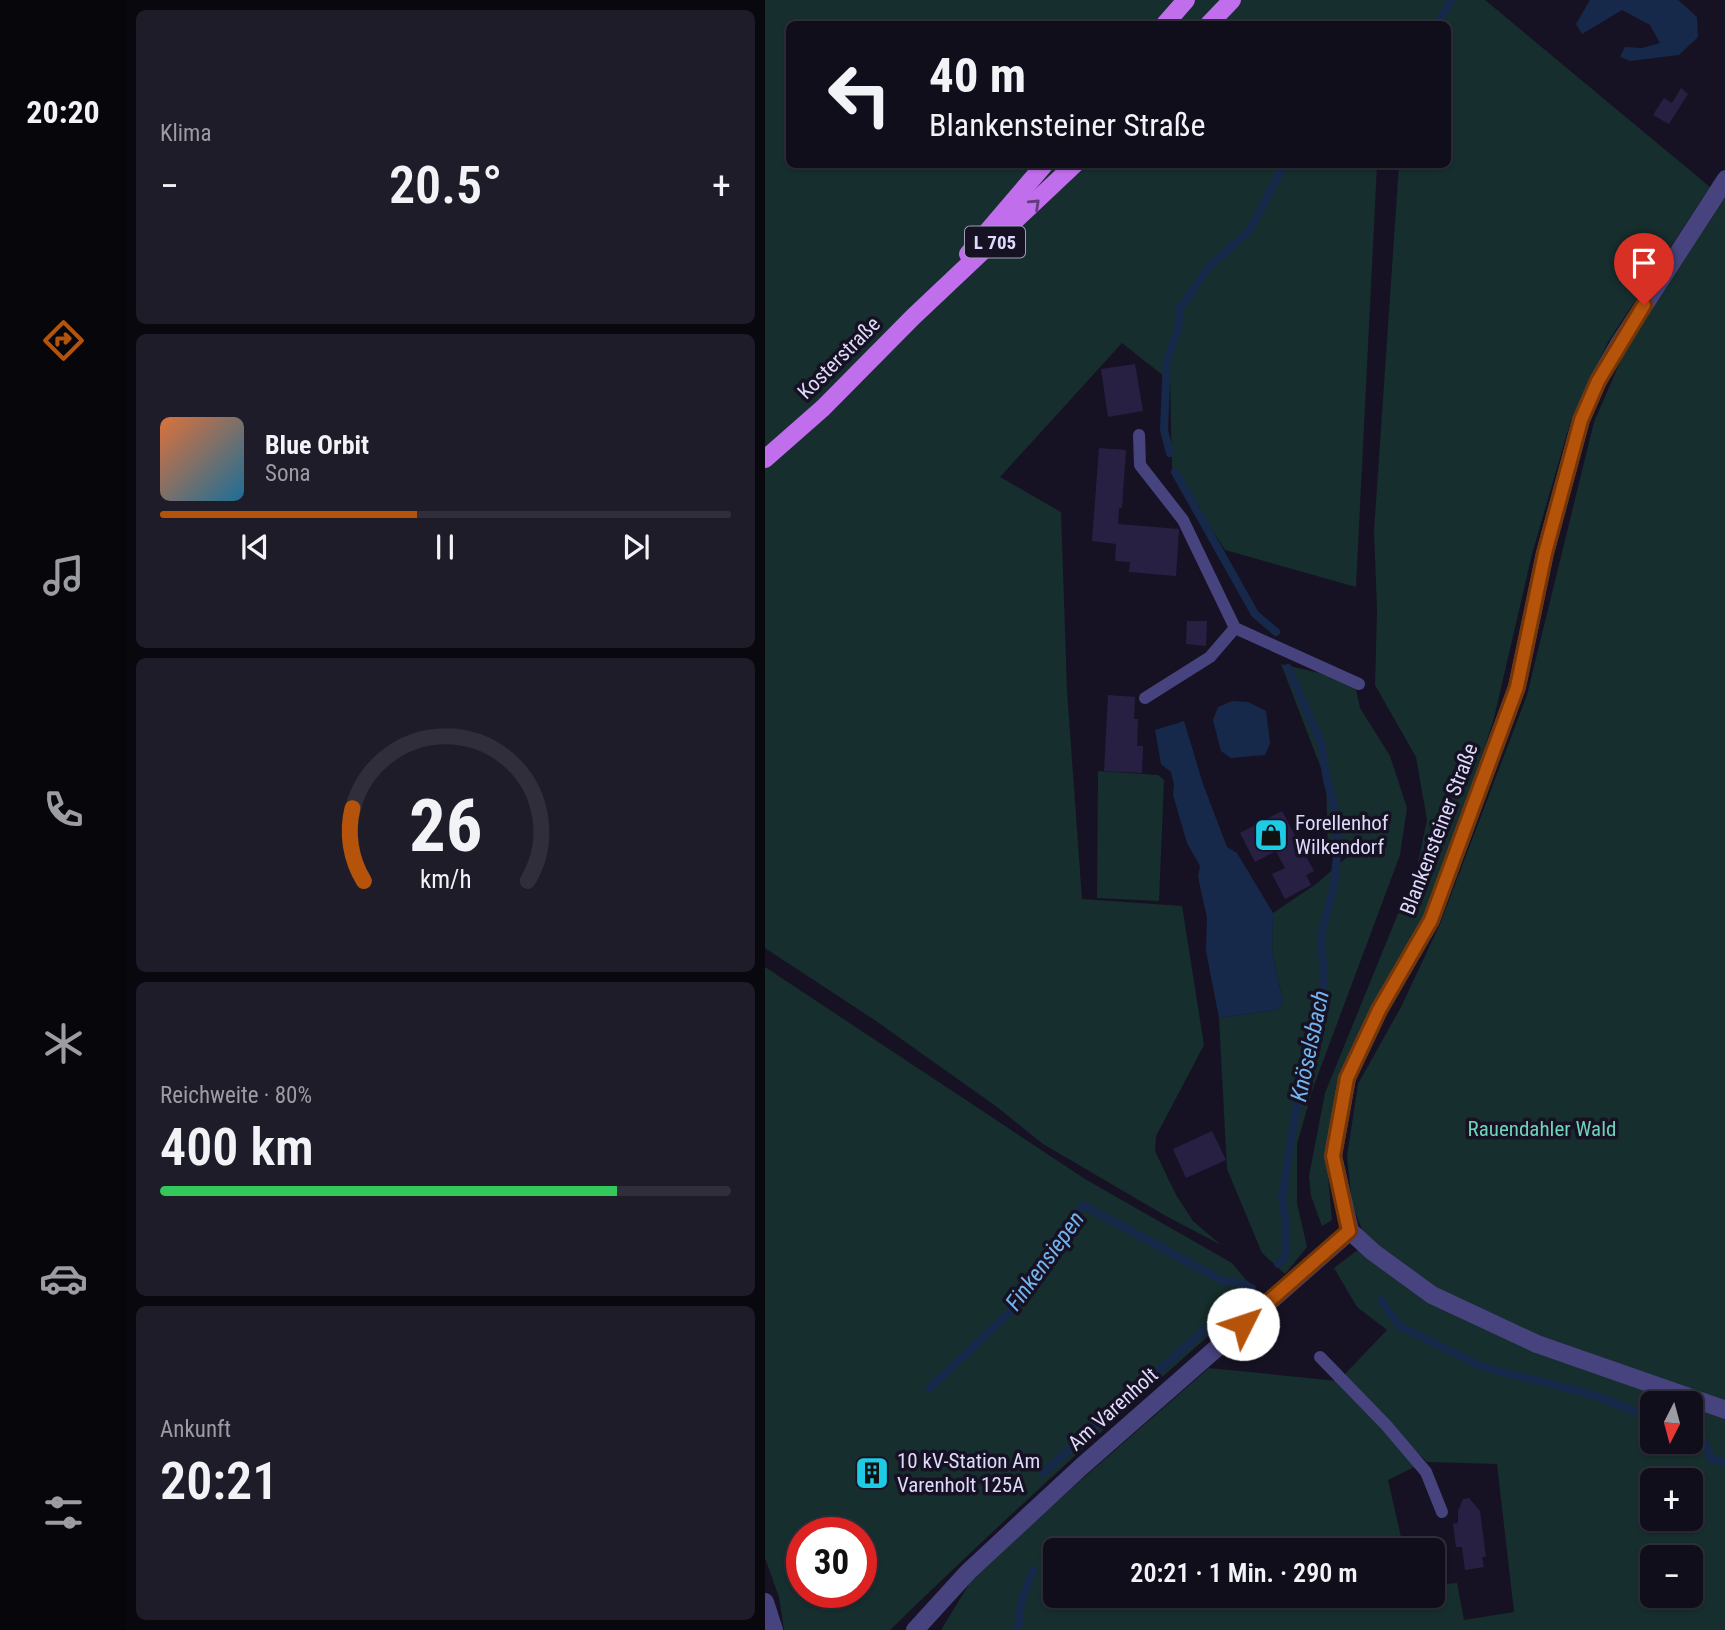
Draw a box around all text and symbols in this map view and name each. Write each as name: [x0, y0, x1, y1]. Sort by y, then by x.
text: 40 m: [929, 47, 1026, 104]
icon: left: [814, 49, 905, 140]
text: 20:20: [26, 93, 100, 131]
text: Blankensteiner Straße: [929, 106, 1205, 144]
text: Klima: [160, 120, 211, 147]
text: 20.5°: [389, 155, 502, 216]
text: −: [160, 164, 179, 208]
text: +: [712, 164, 731, 208]
one-way arrow: [1027, 200, 1040, 213]
road number: L 705: [965, 226, 1025, 258]
pin: [1614, 233, 1674, 305]
icon: arrive: [1625, 244, 1663, 282]
street label: Kosterstraße: [793, 312, 885, 404]
icon: directions: [39, 316, 88, 365]
text: Blue Orbit: [265, 430, 369, 460]
text: Sona: [265, 460, 311, 487]
icon: previous: [236, 528, 274, 566]
icon: pause: [426, 528, 464, 566]
icon: next: [617, 528, 655, 566]
icon: music: [39, 551, 88, 600]
street label: Blankensteiner Straße: [1395, 740, 1483, 918]
text: 26: [409, 783, 482, 869]
icon: phone: [39, 785, 88, 834]
place label: Forellenhof Wilkendorf: [1295, 811, 1389, 859]
shop icon: Forellenhof Wilkendorf: [1252, 816, 1290, 854]
text: km/h: [420, 865, 471, 894]
water label: Knöselsbach: [1285, 988, 1335, 1104]
icon: climate: [39, 1019, 88, 1068]
text: Reichweite · 80%: [160, 1082, 312, 1109]
text: 400 km: [160, 1117, 314, 1178]
park label: Rauendahler Wald: [1468, 1117, 1616, 1141]
water label: Finkensiepen: [1000, 1206, 1090, 1316]
icon: car: [39, 1254, 88, 1303]
position arrow: [1206, 1287, 1280, 1361]
street label: Am Varenholt: [1063, 1363, 1163, 1455]
north arrow: [1640, 1391, 1703, 1454]
map controls: [1640, 1391, 1703, 1608]
text: Ankunft: [160, 1416, 231, 1443]
place label: 10 kV-Station Am Varenholt 125A: [897, 1449, 1040, 1497]
text: 20:21: [160, 1451, 278, 1512]
building icon: 10 kV-Station Am Varenholt 125A: [853, 1454, 891, 1492]
button: +: [1640, 1468, 1703, 1531]
icon: filters: [39, 1488, 88, 1537]
speed limit sign: 30: [786, 1517, 877, 1608]
button: −: [1640, 1545, 1703, 1608]
text: 20:21 · 1 Min. · 290 m: [1130, 1558, 1358, 1588]

